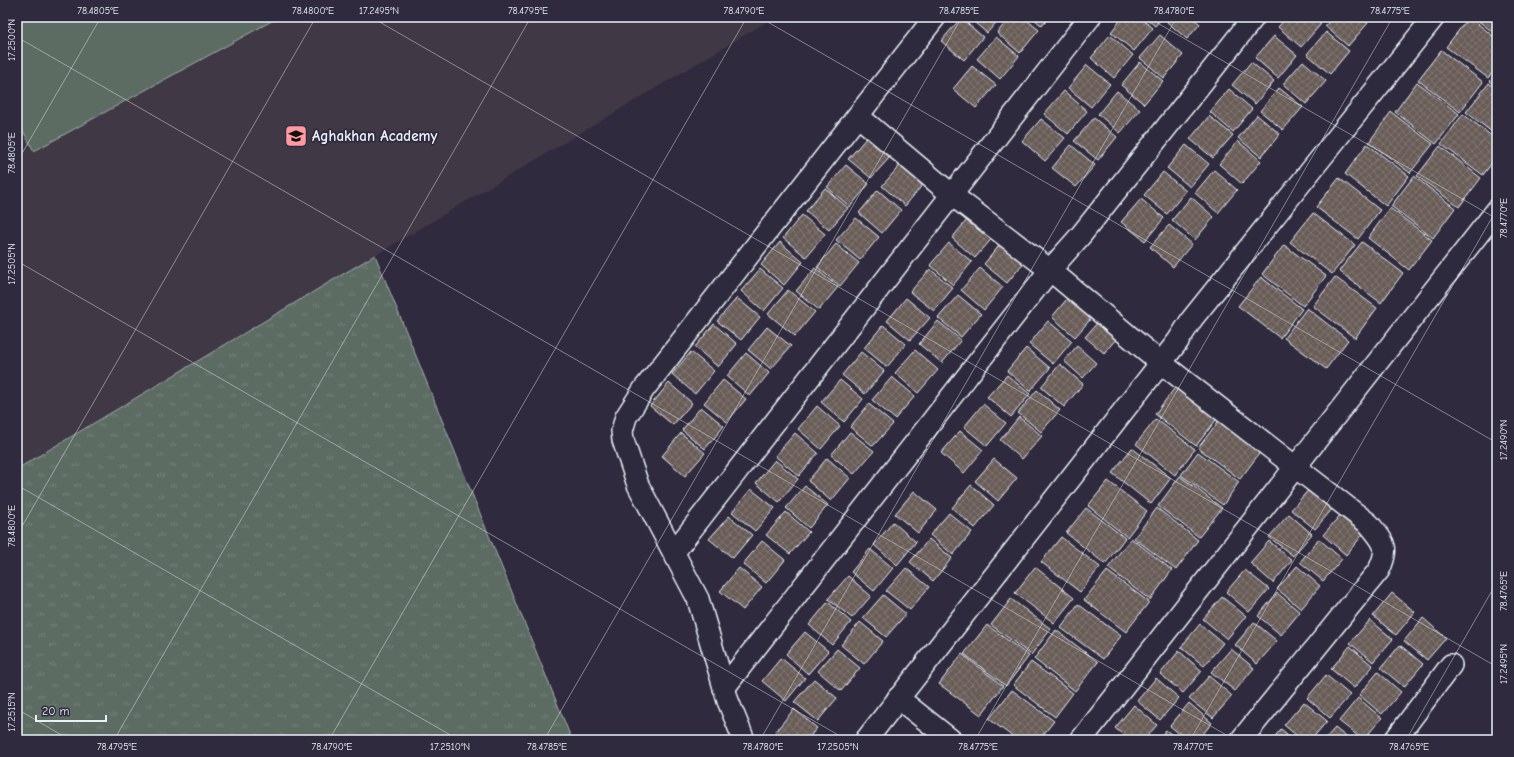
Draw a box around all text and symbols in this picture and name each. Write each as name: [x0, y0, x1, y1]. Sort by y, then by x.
text: 78.4805°E: [77, 5, 119, 17]
text: 78.4800°E: [292, 5, 334, 17]
text: 17.2495°N: [359, 5, 399, 17]
text: 78.4795°E: [508, 5, 548, 17]
text: 78.4790°E: [724, 5, 764, 17]
text: 78.4785°E: [939, 5, 979, 17]
text: 78.4780°E: [1154, 5, 1194, 17]
text: 78.4775°E: [1370, 5, 1410, 17]
text: 17.2500°N: [6, 19, 18, 61]
school or university icon: Aghakhan Academy: [283, 123, 309, 149]
place label: Aghakhan Academy: [312, 127, 437, 145]
text: 78.4805°E: [6, 132, 18, 174]
text: 78.4770°E: [1498, 198, 1510, 238]
text: 17.2505°N: [6, 243, 18, 285]
text: 17.2490°N: [1498, 420, 1510, 460]
text: 78.4800°E: [6, 505, 18, 547]
text: 78.4765°E: [1498, 571, 1510, 611]
text: 17.2495°N: [1498, 644, 1510, 684]
text: 17.2515°N: [6, 692, 18, 732]
scale bar: [36, 697, 106, 723]
text: 20 m: [42, 704, 70, 718]
text: 78.4795°E: [97, 741, 137, 753]
text: 78.4790°E: [312, 741, 352, 753]
text: 17.2510°N: [430, 741, 470, 753]
text: 78.4785°E: [527, 741, 567, 753]
text: 78.4780°E: [743, 741, 783, 753]
text: 17.2505°N: [817, 741, 859, 753]
text: 78.4775°E: [958, 741, 998, 753]
text: 78.4770°E: [1173, 741, 1213, 753]
text: 78.4765°E: [1389, 741, 1429, 753]

